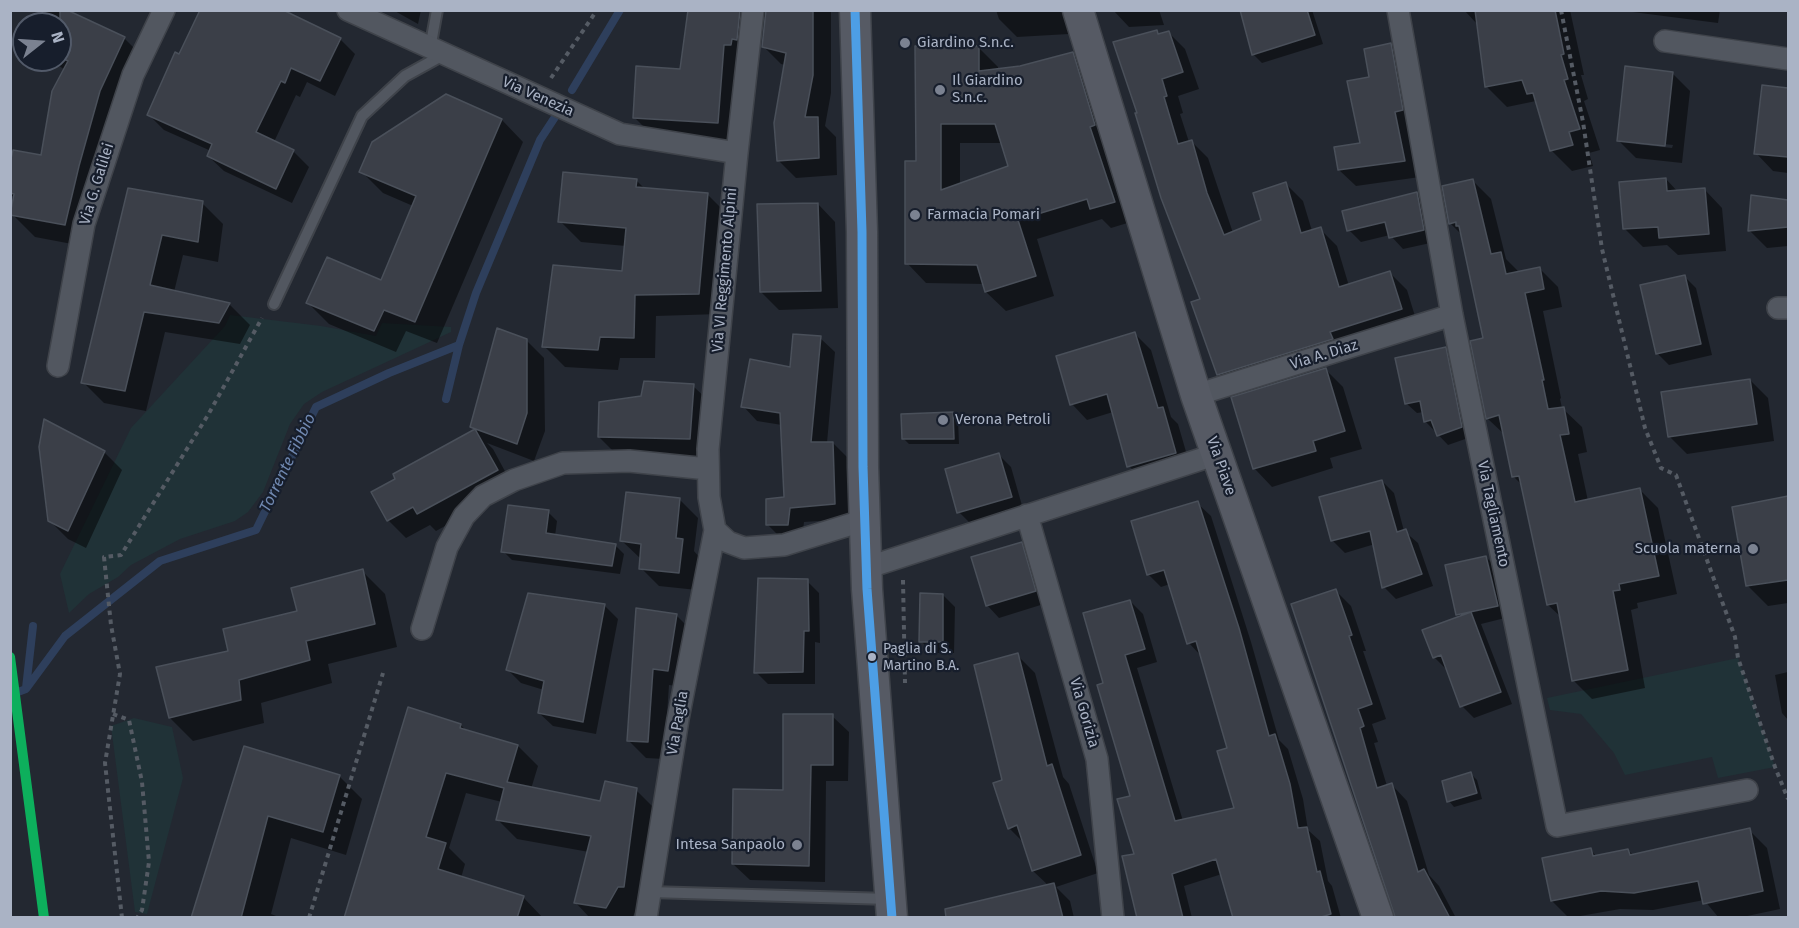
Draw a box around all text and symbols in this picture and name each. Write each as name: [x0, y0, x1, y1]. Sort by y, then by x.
north arrow: [12, 12, 72, 72]
text: N: [47, 29, 68, 45]
place label: Giardino S.n.c.: [917, 34, 1014, 52]
marker: Giardino S.n.c.: [898, 36, 912, 50]
place label: Il Giardino S.n.c.: [952, 72, 1023, 107]
street label: Via Venezia: [499, 73, 577, 121]
marker: Il Giardino S.n.c.: [933, 83, 947, 97]
street label: Via G. Galilei: [76, 141, 118, 227]
street label: Via VI Reggimento Alpini: [709, 187, 741, 353]
place label: Farmacia Pomari: [927, 206, 1040, 224]
marker: Farmacia Pomari: [908, 208, 922, 222]
street label: Via A. Diaz: [1288, 336, 1360, 374]
water label: Torrente Fibbio: [256, 410, 320, 516]
place label: Verona Petroli: [955, 411, 1051, 429]
marker: Verona Petroli: [936, 413, 950, 427]
street label: Via Piave: [1203, 434, 1239, 498]
street label: Via Tagliamento: [1473, 459, 1513, 569]
place label: Scuola materna: [1635, 540, 1741, 558]
marker: Scuola materna: [1746, 542, 1760, 556]
place label: Paglia di S. Martino B.A.: [883, 641, 959, 674]
marker: Paglia di S. Martino B.A.: [866, 651, 878, 663]
street label: Via Gorizia: [1065, 676, 1103, 750]
street label: Via Paglia: [663, 689, 693, 757]
place label: Intesa Sanpaolo: [676, 836, 785, 854]
marker: Intesa Sanpaolo: [790, 838, 804, 852]

